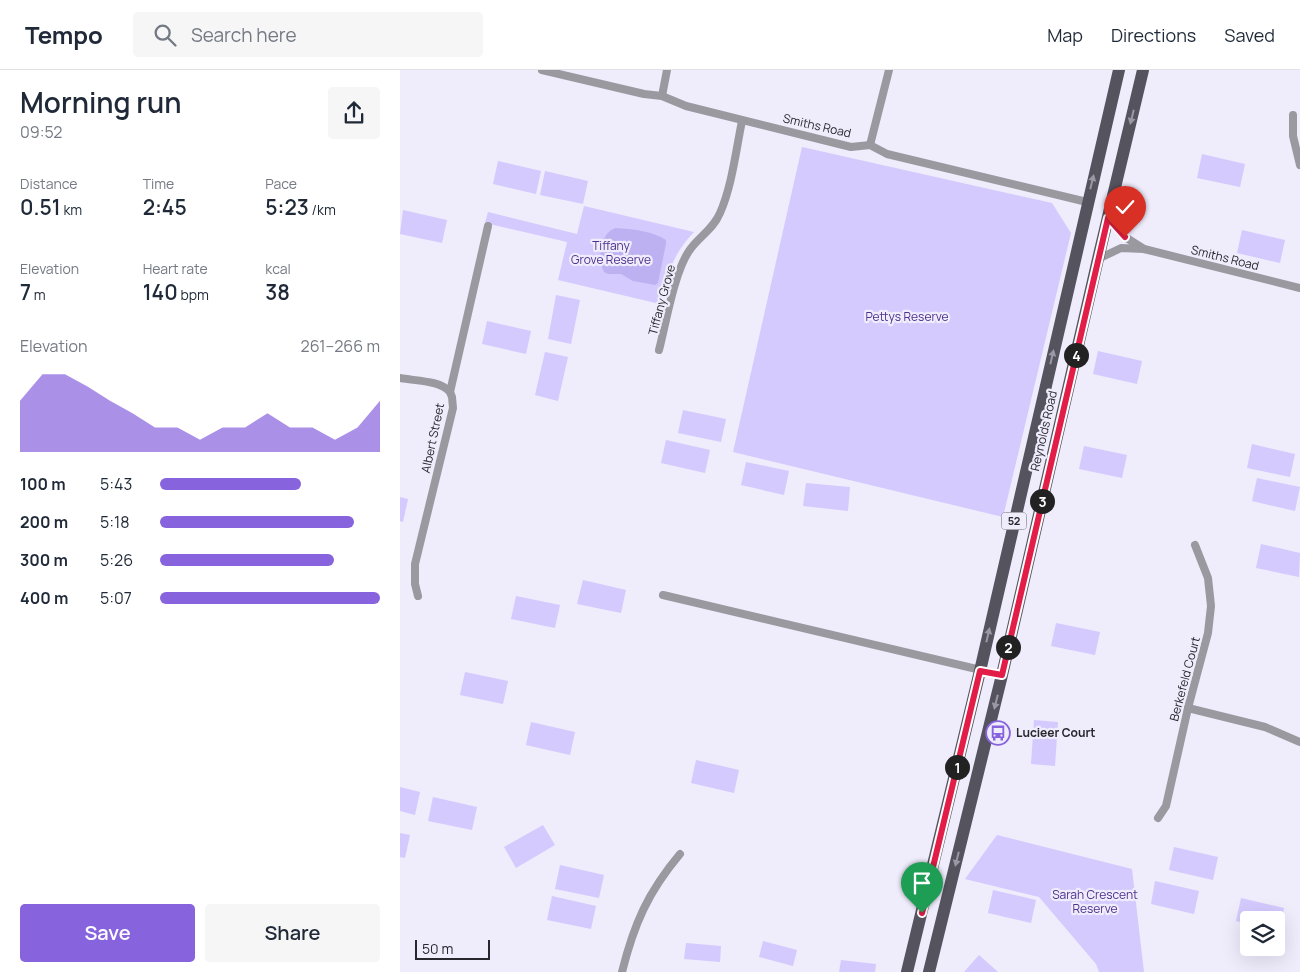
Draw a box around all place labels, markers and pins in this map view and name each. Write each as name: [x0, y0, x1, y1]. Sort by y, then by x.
pin: [1104, 186, 1146, 237]
pin: 4: [1064, 342, 1088, 368]
pin: 3: [1030, 488, 1054, 514]
pin: 2: [996, 634, 1020, 660]
bus stop icon: Lucieer Court: [985, 720, 1011, 746]
place label: Lucieer Court: [1016, 724, 1095, 741]
pin: 1: [944, 754, 970, 780]
pin: [901, 862, 943, 913]

